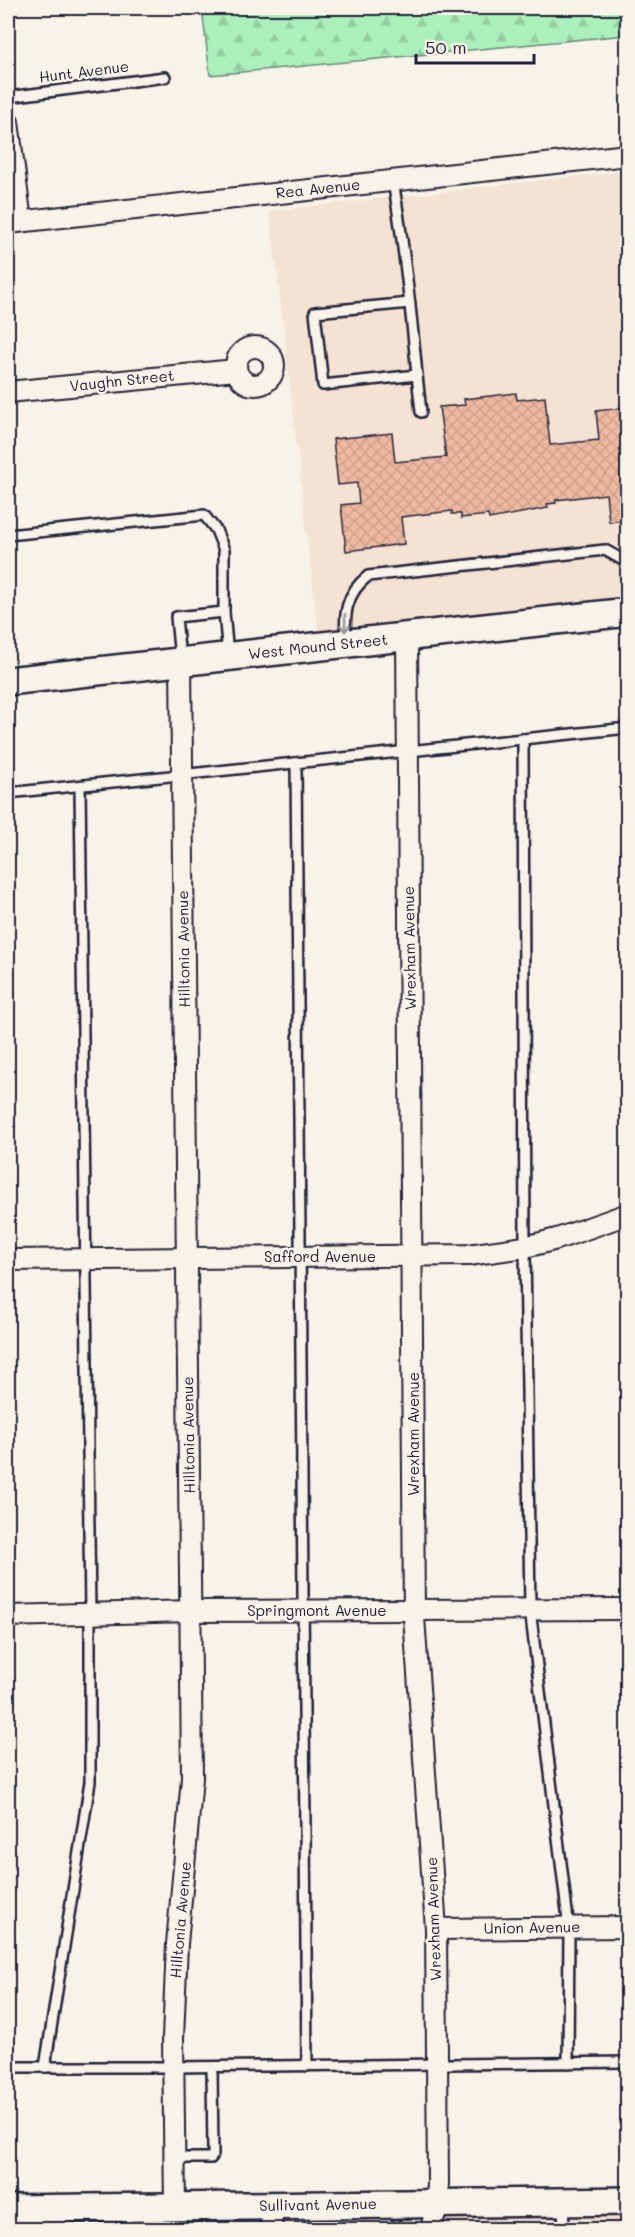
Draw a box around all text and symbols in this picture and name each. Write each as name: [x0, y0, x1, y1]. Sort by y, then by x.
scale bar: [416, 27, 534, 65]
text: 50 m: [425, 35, 467, 59]
street label: Hunt Avenue: [38, 56, 130, 86]
street label: Rea Avenue: [275, 174, 361, 202]
street label: Vaughn Street: [69, 365, 175, 395]
one-way arrow: [339, 613, 351, 632]
street label: West Mound Street: [247, 629, 389, 663]
street label: Wrexham Avenue: [398, 886, 420, 1010]
street label: Hilltonia Avenue: [172, 890, 194, 1008]
street label: Safford Avenue: [264, 1246, 376, 1266]
street label: Wrexham Avenue: [403, 1372, 423, 1496]
street label: Hilltonia Avenue: [177, 1376, 199, 1494]
street label: Springmont Avenue: [247, 1600, 387, 1620]
street label: Wrexham Avenue: [421, 1857, 445, 1981]
street label: Hilltonia Avenue: [165, 1861, 195, 1979]
street label: Union Avenue: [483, 1916, 581, 1938]
street label: Sullivant Avenue: [259, 2193, 377, 2215]

